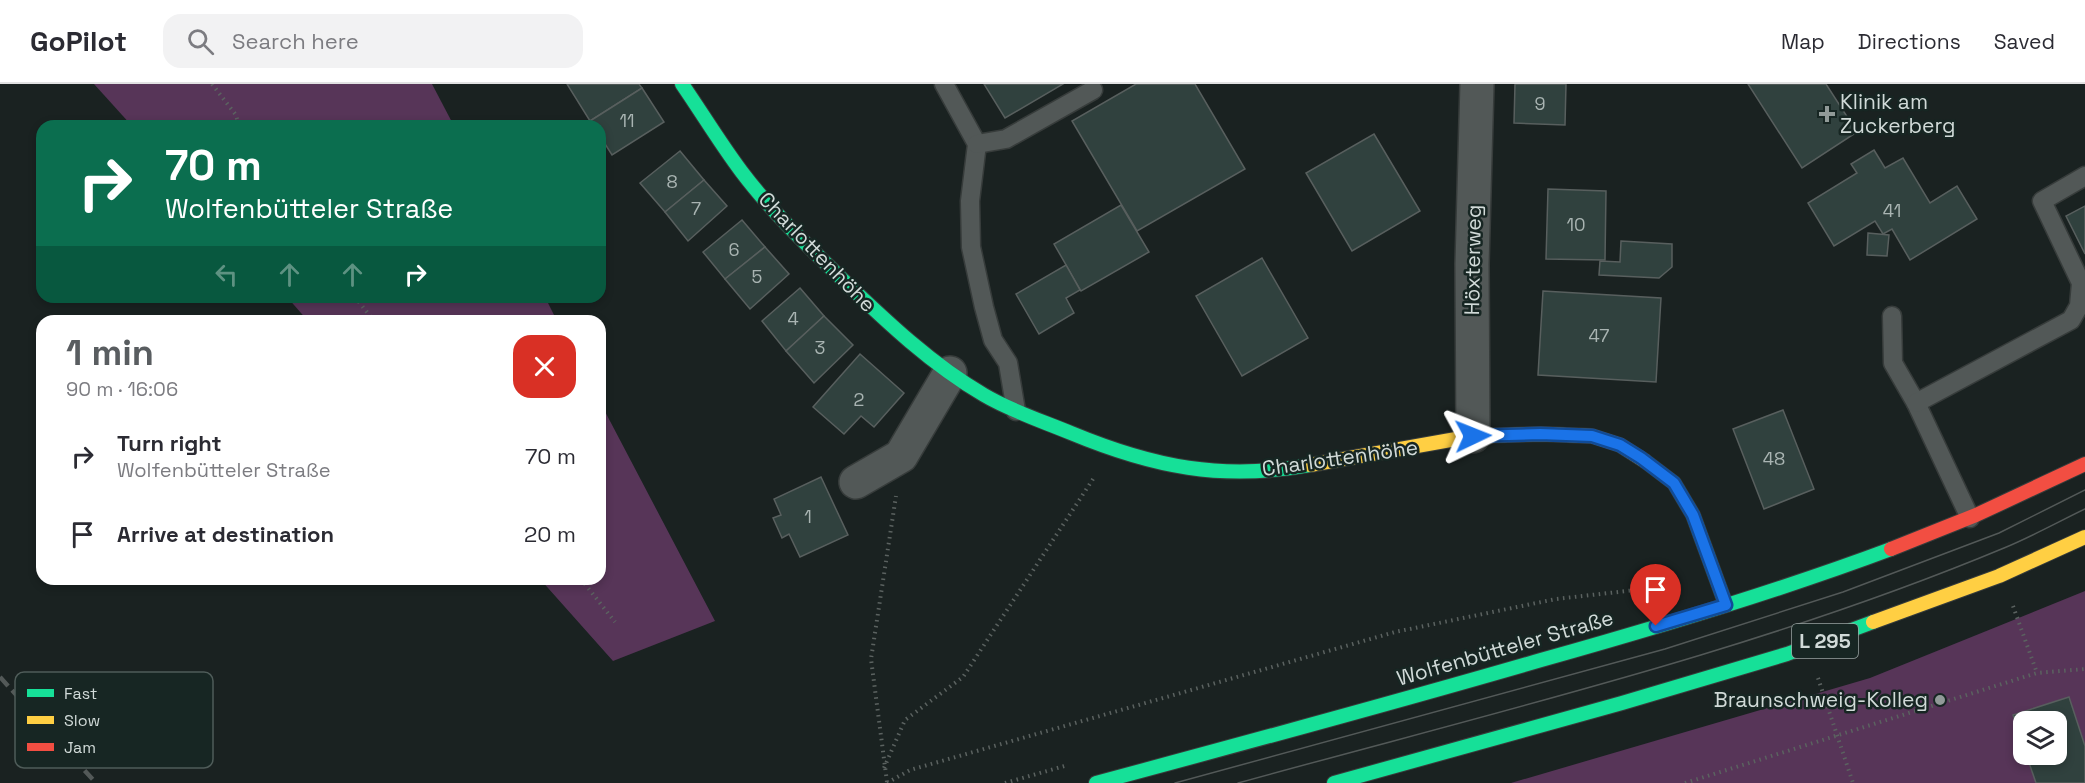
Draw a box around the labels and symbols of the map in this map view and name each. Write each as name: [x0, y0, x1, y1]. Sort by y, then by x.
place label: Klinik am Zuckerberg: [1840, 88, 1956, 139]
house number: 9: [1534, 92, 1546, 115]
marker: Klinik am Zuckerberg: [1818, 105, 1836, 123]
house number: 11: [619, 109, 635, 132]
house number: 8: [666, 170, 678, 193]
street label: Charlottenhöhe: [753, 186, 882, 318]
house number: 7: [691, 197, 701, 220]
house number: 41: [1883, 199, 1901, 222]
street label: Höxterweg: [1458, 204, 1487, 316]
house number: 10: [1566, 213, 1586, 236]
house number: 6: [728, 238, 740, 261]
house number: 5: [752, 265, 762, 288]
house number: 4: [787, 307, 799, 330]
house number: 47: [1589, 324, 1609, 347]
house number: 3: [815, 336, 825, 359]
house number: 2: [854, 388, 864, 411]
position arrow: [1441, 404, 1505, 468]
street label: Charlottenhöhe: [1260, 433, 1420, 482]
house number: 48: [1763, 447, 1785, 470]
house number: 1: [804, 505, 812, 528]
pin: [1630, 564, 1681, 626]
street label: Wolfenbütteler Straße: [1393, 604, 1616, 691]
road number: L 295: [1792, 624, 1858, 658]
legend: [15, 672, 213, 768]
text: Fast: [64, 683, 97, 704]
place label: Braunschweig-Kolleg: [1714, 686, 1928, 713]
marker: Braunschweig-Kolleg: [1933, 693, 1947, 707]
text: Slow: [64, 710, 100, 731]
text: Jam: [64, 737, 96, 758]

